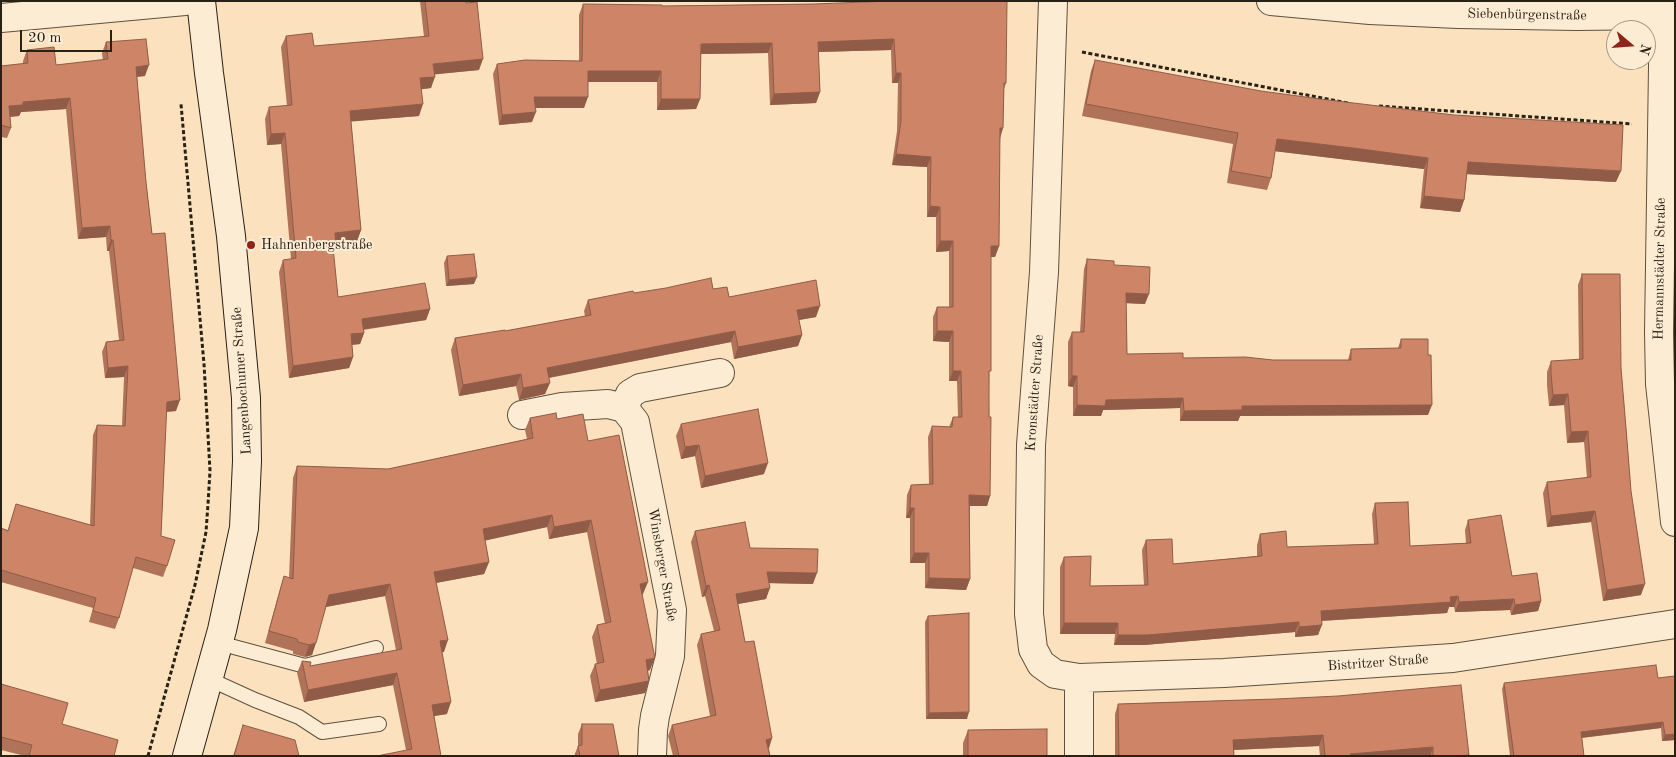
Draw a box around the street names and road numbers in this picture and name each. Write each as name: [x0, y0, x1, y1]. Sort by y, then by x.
street label: Siebenbürgenstraße: [1467, 6, 1587, 24]
street label: Hermannstädter Straße: [1650, 198, 1670, 340]
street label: Langenbochumer Straße: [228, 307, 256, 455]
street label: Kronstädter Straße: [1023, 334, 1047, 452]
street label: Winsberger Straße: [644, 507, 680, 623]
street label: Bistritzer Straße: [1327, 651, 1429, 675]

